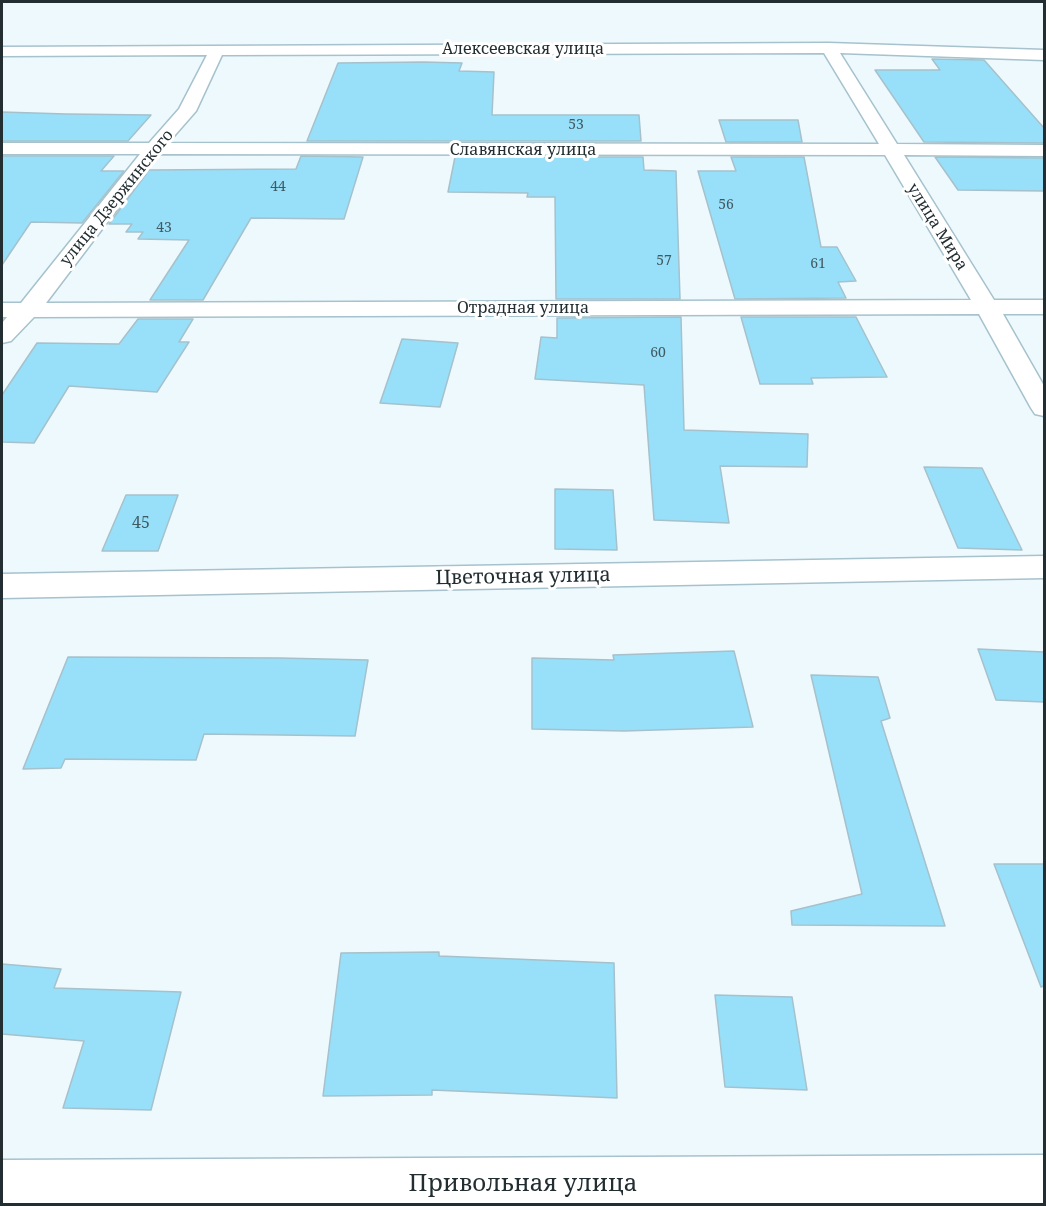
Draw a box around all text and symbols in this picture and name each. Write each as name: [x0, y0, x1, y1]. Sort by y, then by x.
street label: Алексеевская улица: [442, 39, 604, 59]
house number: 53: [568, 117, 584, 133]
street label: улица Дзержинского: [56, 126, 178, 270]
street label: Славянская улица: [450, 140, 596, 160]
house number: 44: [270, 179, 286, 195]
street label: улица Мира: [903, 180, 971, 274]
house number: 56: [718, 197, 734, 213]
house number: 43: [156, 220, 172, 236]
house number: 57: [656, 253, 672, 269]
house number: 61: [810, 256, 826, 272]
street label: Отрадная улица: [457, 298, 589, 318]
house number: 60: [650, 345, 666, 361]
house number: 45: [132, 513, 150, 533]
street label: Цветочная улица: [435, 563, 611, 591]
street label: Привольная улица: [409, 1170, 637, 1198]

